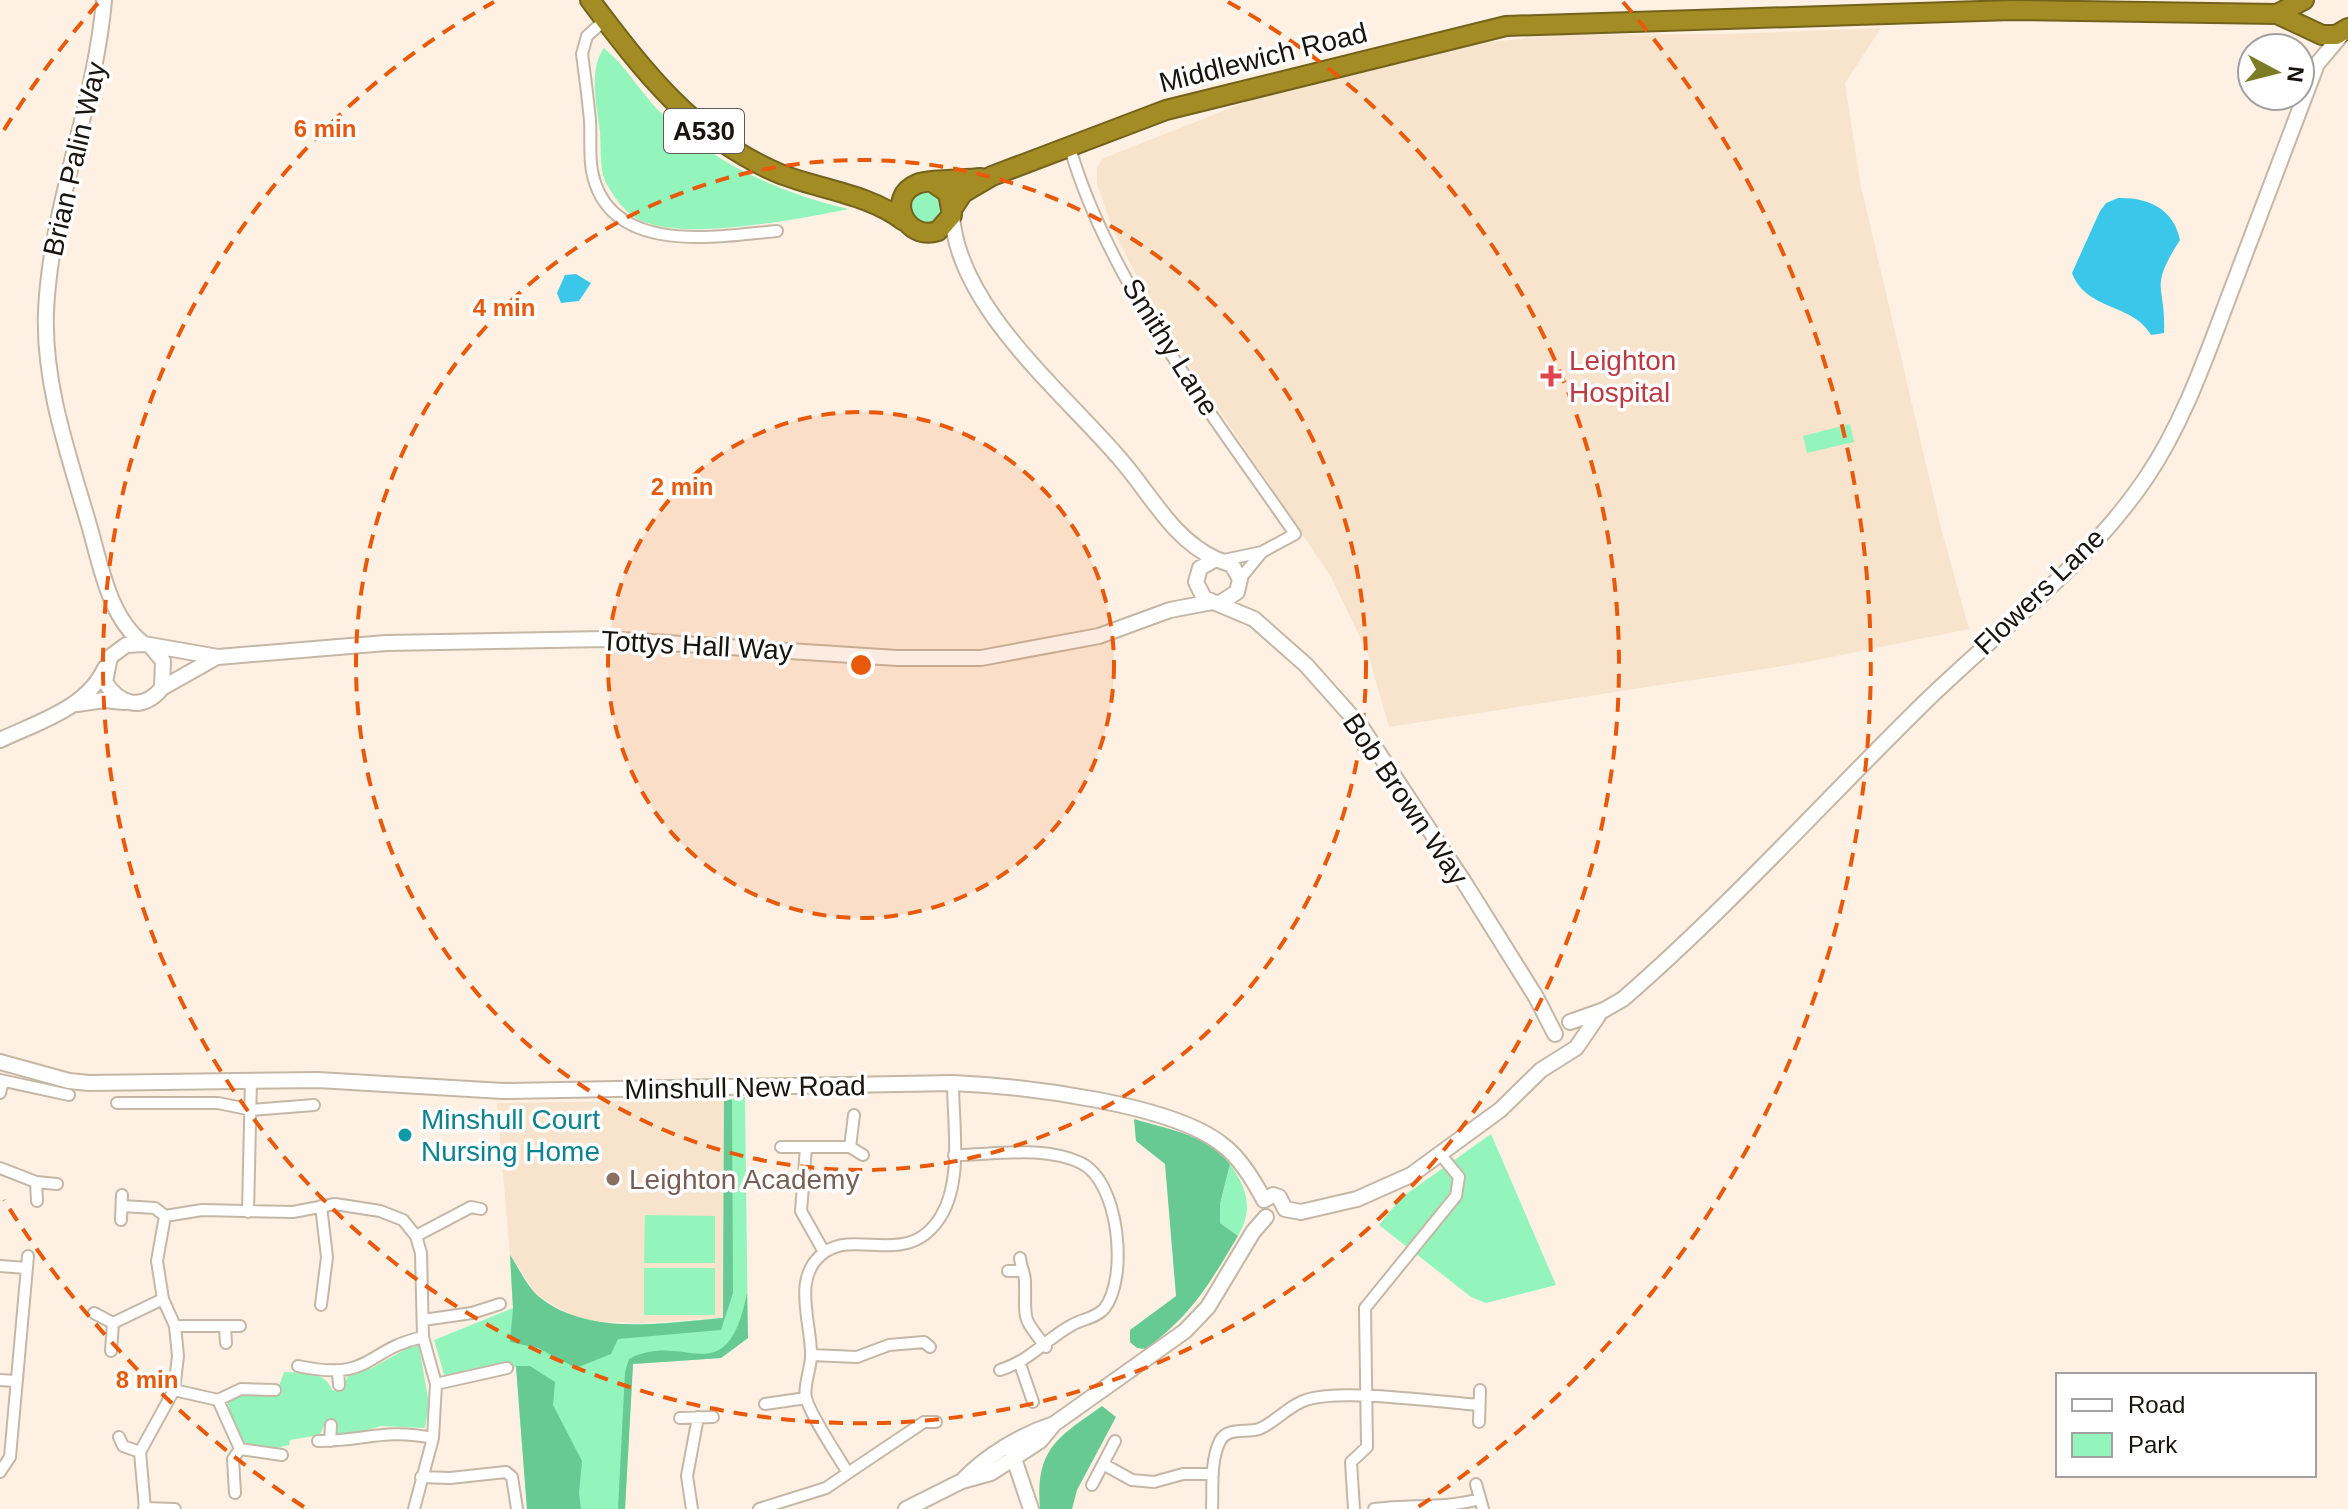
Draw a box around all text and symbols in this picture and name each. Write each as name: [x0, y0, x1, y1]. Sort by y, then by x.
street label: Middlewich Road: [1156, 17, 1370, 98]
north arrow: [2236, 32, 2316, 112]
street label: Brian Palin Way: [37, 59, 112, 259]
text: N: [2282, 65, 2309, 84]
road number: A530: [664, 109, 744, 153]
text: 6 min: [294, 115, 356, 142]
street label: Smithy Lane: [1116, 273, 1225, 421]
text: 4 min: [473, 294, 535, 321]
place label: Leighton Hospital: [1569, 345, 1676, 408]
marker: Leighton Hospital: [1540, 365, 1562, 387]
text: 2 min: [651, 473, 713, 500]
street label: Flowers Lane: [1968, 522, 2111, 661]
street label: Tottys Hall Way: [600, 625, 794, 666]
centre of rings: [847, 651, 875, 679]
street label: Bob Brown Way: [1337, 708, 1474, 891]
street label: Minshull New Road: [624, 1070, 866, 1105]
place label: Minshull Court Nursing Home: [421, 1104, 600, 1167]
marker: Minshull Court Nursing Home: [396, 1126, 414, 1144]
place label: Leighton Academy: [629, 1164, 859, 1195]
marker: Leighton Academy: [604, 1170, 622, 1188]
text: 8 min: [116, 1366, 178, 1393]
legend: [2056, 1373, 2316, 1477]
text: Road: [2128, 1391, 2185, 1418]
text: Park: [2128, 1431, 2178, 1458]

